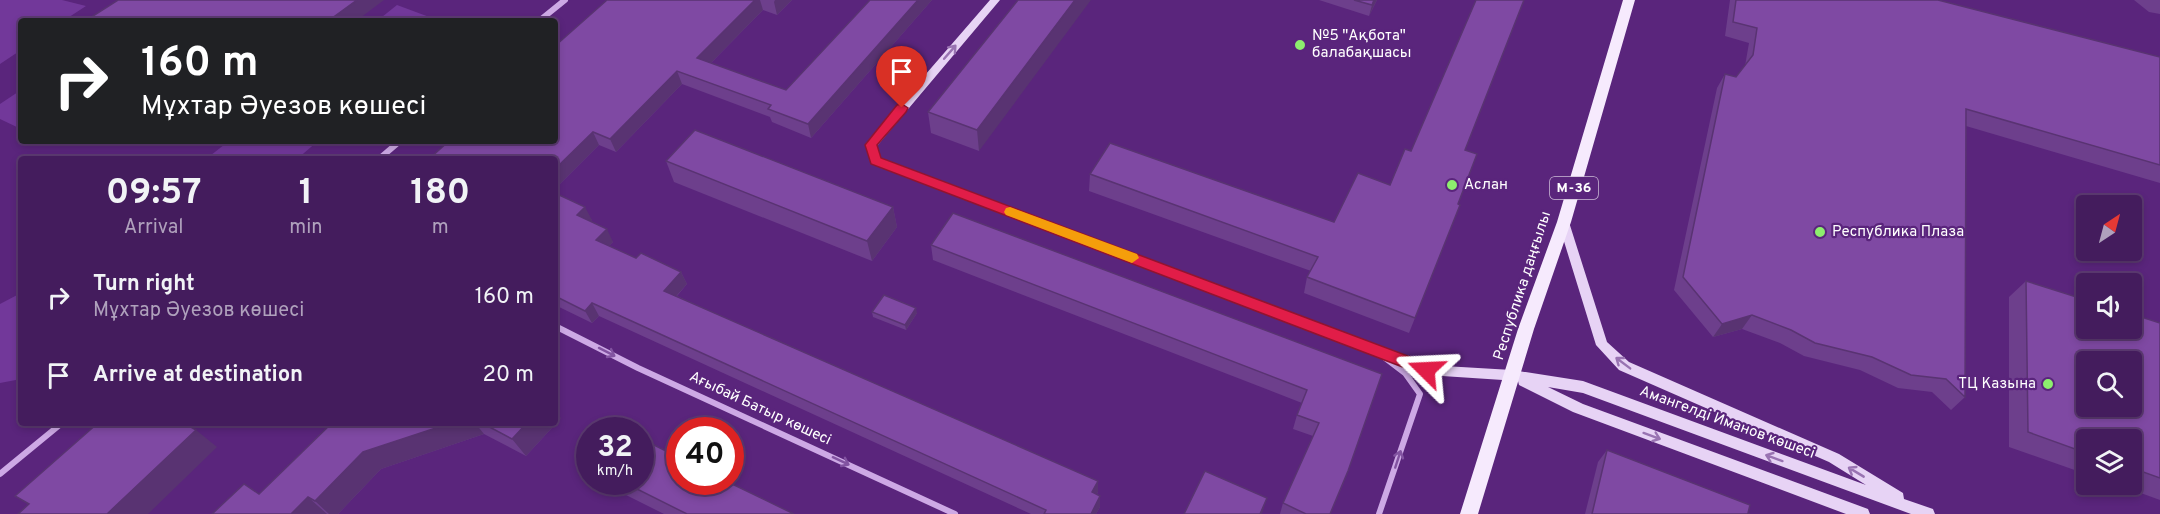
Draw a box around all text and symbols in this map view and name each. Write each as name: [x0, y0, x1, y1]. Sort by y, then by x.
place label: №5 "Ақбота" балабақшасы: [1312, 27, 1412, 63]
text: 160 m: [141, 38, 259, 91]
marker: №5 "Ақбота" балабақшасы: [1293, 38, 1307, 52]
icon: right: [42, 42, 120, 120]
one-way arrow: [943, 45, 957, 60]
pin: [876, 46, 927, 108]
icon: arrive: [885, 55, 918, 88]
text: Мұхтар Әуезов көшесі: [141, 90, 426, 124]
text: 09:57: [106, 171, 202, 217]
text: 1: [299, 171, 313, 217]
text: 180: [410, 171, 470, 217]
place label: Аслан: [1464, 176, 1508, 195]
road number: M-36: [1550, 177, 1598, 199]
marker: Аслан: [1445, 178, 1459, 192]
north arrow: [2076, 195, 2142, 261]
map controls: [2076, 195, 2142, 495]
street label: Республика даңғылы: [1490, 209, 1556, 363]
text: Arrival: [124, 215, 183, 241]
text: min: [289, 215, 322, 241]
text: m: [432, 215, 449, 241]
place label: Республика Плаза: [1832, 223, 1964, 242]
marker: Республика Плаза: [1813, 225, 1827, 239]
text: Turn right: [93, 271, 195, 298]
button: sound: [2076, 273, 2142, 339]
icon: right: [42, 281, 75, 314]
text: 160 m: [475, 284, 534, 311]
text: Мұхтар Әуезов көшесі: [93, 298, 304, 324]
position arrow: [1394, 338, 1458, 402]
one-way arrow: [598, 347, 616, 359]
button: search: [2076, 351, 2142, 417]
one-way arrow: [1615, 357, 1631, 370]
icon: arrive: [42, 359, 75, 392]
text: Arrive at destination: [93, 362, 303, 389]
text: 20 m: [483, 362, 534, 389]
street label: Ағыбай Батыр көшесі: [686, 368, 834, 450]
place label: ТЦ Казына: [1958, 375, 2036, 394]
marker: ТЦ Казына: [2041, 377, 2055, 391]
street label: Амангелді Иманов көшесі: [1637, 382, 1817, 464]
speed limit sign: 40: [666, 417, 744, 495]
button: layers: [2076, 429, 2142, 495]
text: 32: [597, 430, 633, 467]
one-way arrow: [1642, 431, 1661, 442]
one-way arrow: [1394, 450, 1405, 469]
one-way arrow: [1765, 451, 1784, 462]
one-way arrow: [832, 456, 850, 468]
text: km/h: [597, 462, 633, 481]
one-way arrow: [1848, 466, 1865, 478]

